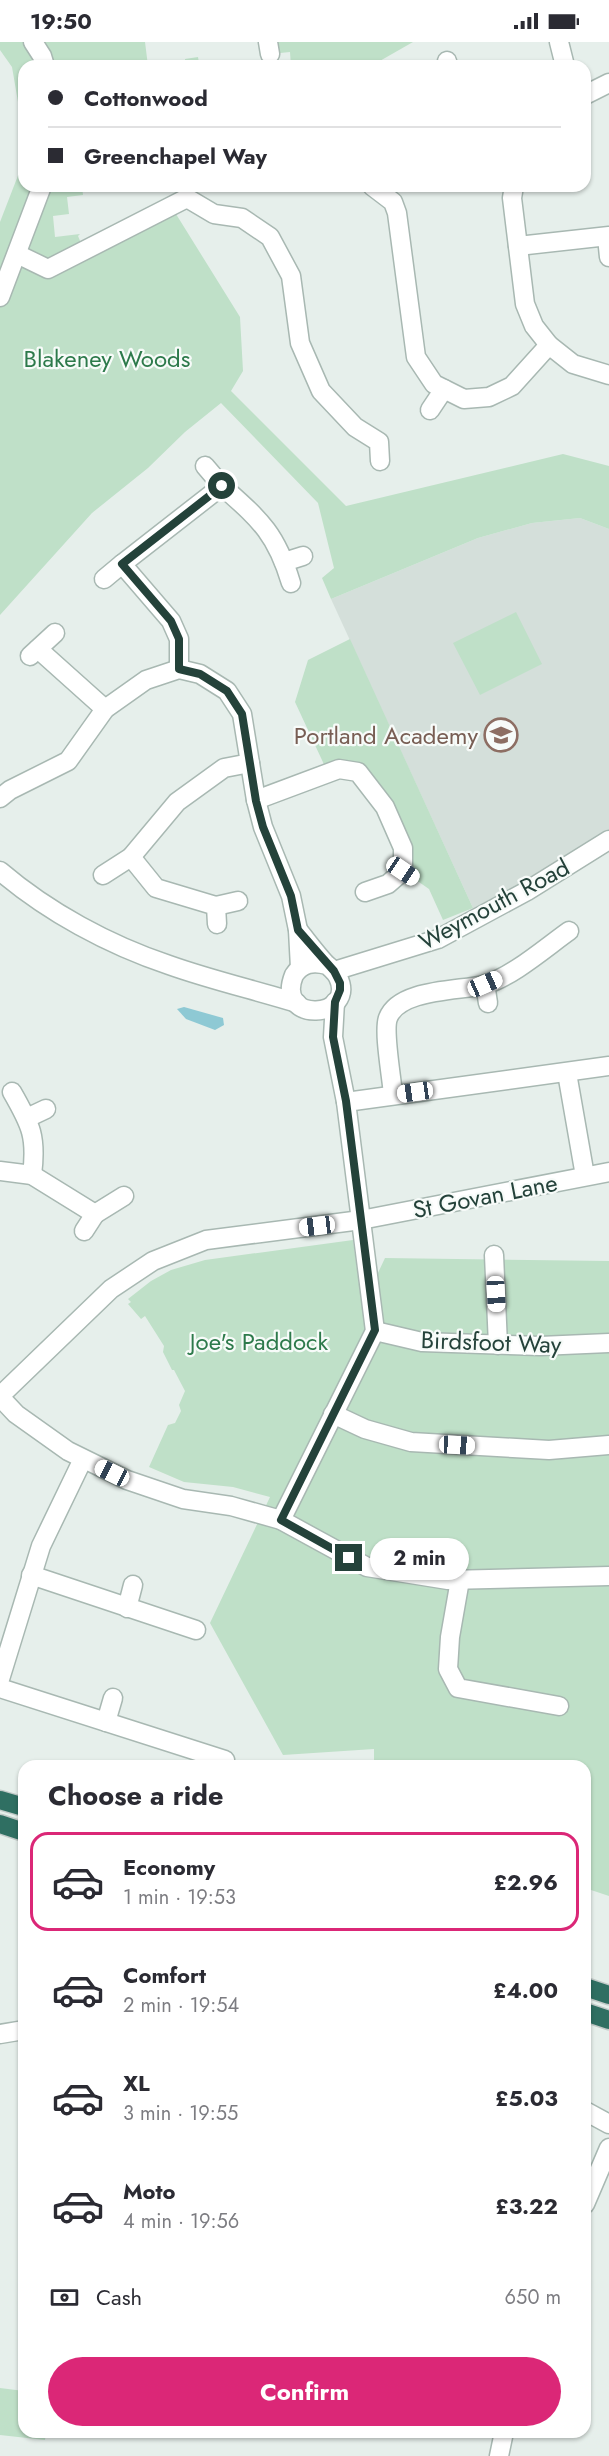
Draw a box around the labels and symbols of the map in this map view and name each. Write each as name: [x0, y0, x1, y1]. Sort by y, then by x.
park label: Blakeney Woods: [24, 341, 190, 376]
route start: [208, 472, 235, 499]
school or university icon: Portland Academy: [483, 717, 519, 753]
place label: Portland Academy: [294, 718, 478, 753]
street label: Weymouth Road: [412, 850, 576, 958]
car: [383, 853, 423, 889]
car: [465, 968, 505, 1000]
car: [396, 1081, 434, 1103]
street label: St Govan Lane: [410, 1165, 560, 1227]
car: [298, 1215, 336, 1237]
car: [486, 1276, 506, 1312]
street label: Birdsfoot Way: [420, 1322, 562, 1362]
park label: Joe's Paddock: [187, 1324, 329, 1359]
car: [439, 1435, 475, 1455]
car: [92, 1457, 132, 1489]
callout: 2 min: [370, 1537, 469, 1579]
route end: [335, 1544, 362, 1571]

